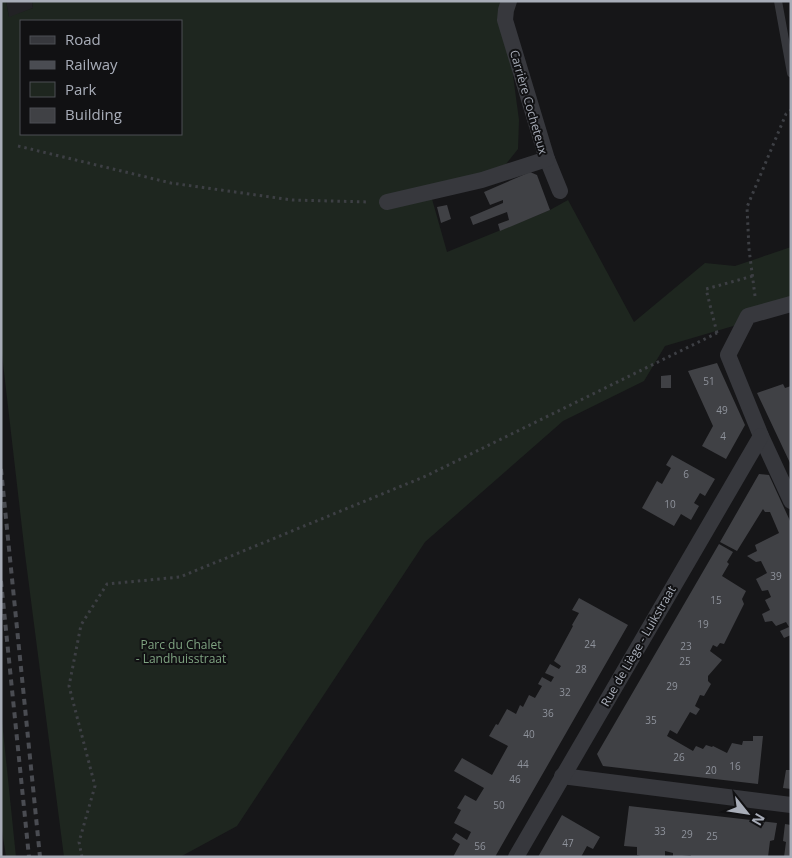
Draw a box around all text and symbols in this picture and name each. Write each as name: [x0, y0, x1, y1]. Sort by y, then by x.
legend: [20, 20, 182, 135]
text: Road: [65, 29, 101, 49]
street label: Carrière Cocheteux: [506, 48, 552, 157]
text: Railway: [65, 54, 118, 74]
text: Park: [65, 79, 96, 99]
text: Building: [65, 104, 122, 124]
house number: 51: [703, 374, 715, 388]
house number: 49: [716, 403, 728, 417]
house number: 4: [720, 429, 726, 443]
house number: 6: [683, 467, 689, 481]
house number: 10: [664, 497, 676, 511]
house number: 39: [770, 569, 782, 583]
street label: Rue de Liège - Luikstraat: [596, 583, 680, 709]
house number: 15: [710, 593, 722, 607]
house number: 19: [697, 617, 709, 631]
park label: Parc du Chalet - Landhuisstraat: [136, 636, 226, 667]
house number: 24: [584, 637, 596, 651]
house number: 23: [680, 639, 692, 653]
house number: 25: [679, 654, 691, 668]
house number: 28: [575, 662, 587, 676]
house number: 29: [666, 679, 678, 693]
house number: 32: [559, 685, 571, 699]
house number: 36: [542, 706, 554, 720]
house number: 35: [645, 713, 657, 727]
house number: 40: [523, 727, 535, 741]
house number: 26: [673, 750, 685, 764]
house number: 44: [517, 757, 529, 771]
house number: 16: [729, 759, 741, 773]
house number: 20: [705, 763, 717, 777]
house number: 46: [509, 772, 521, 786]
north arrow: [722, 788, 772, 838]
house number: 50: [493, 798, 505, 812]
text: N: [748, 810, 770, 829]
house number: 33: [654, 824, 666, 838]
house number: 29: [681, 827, 693, 841]
house number: 25: [706, 829, 718, 843]
house number: 47: [562, 836, 574, 850]
house number: 56: [474, 839, 486, 853]

